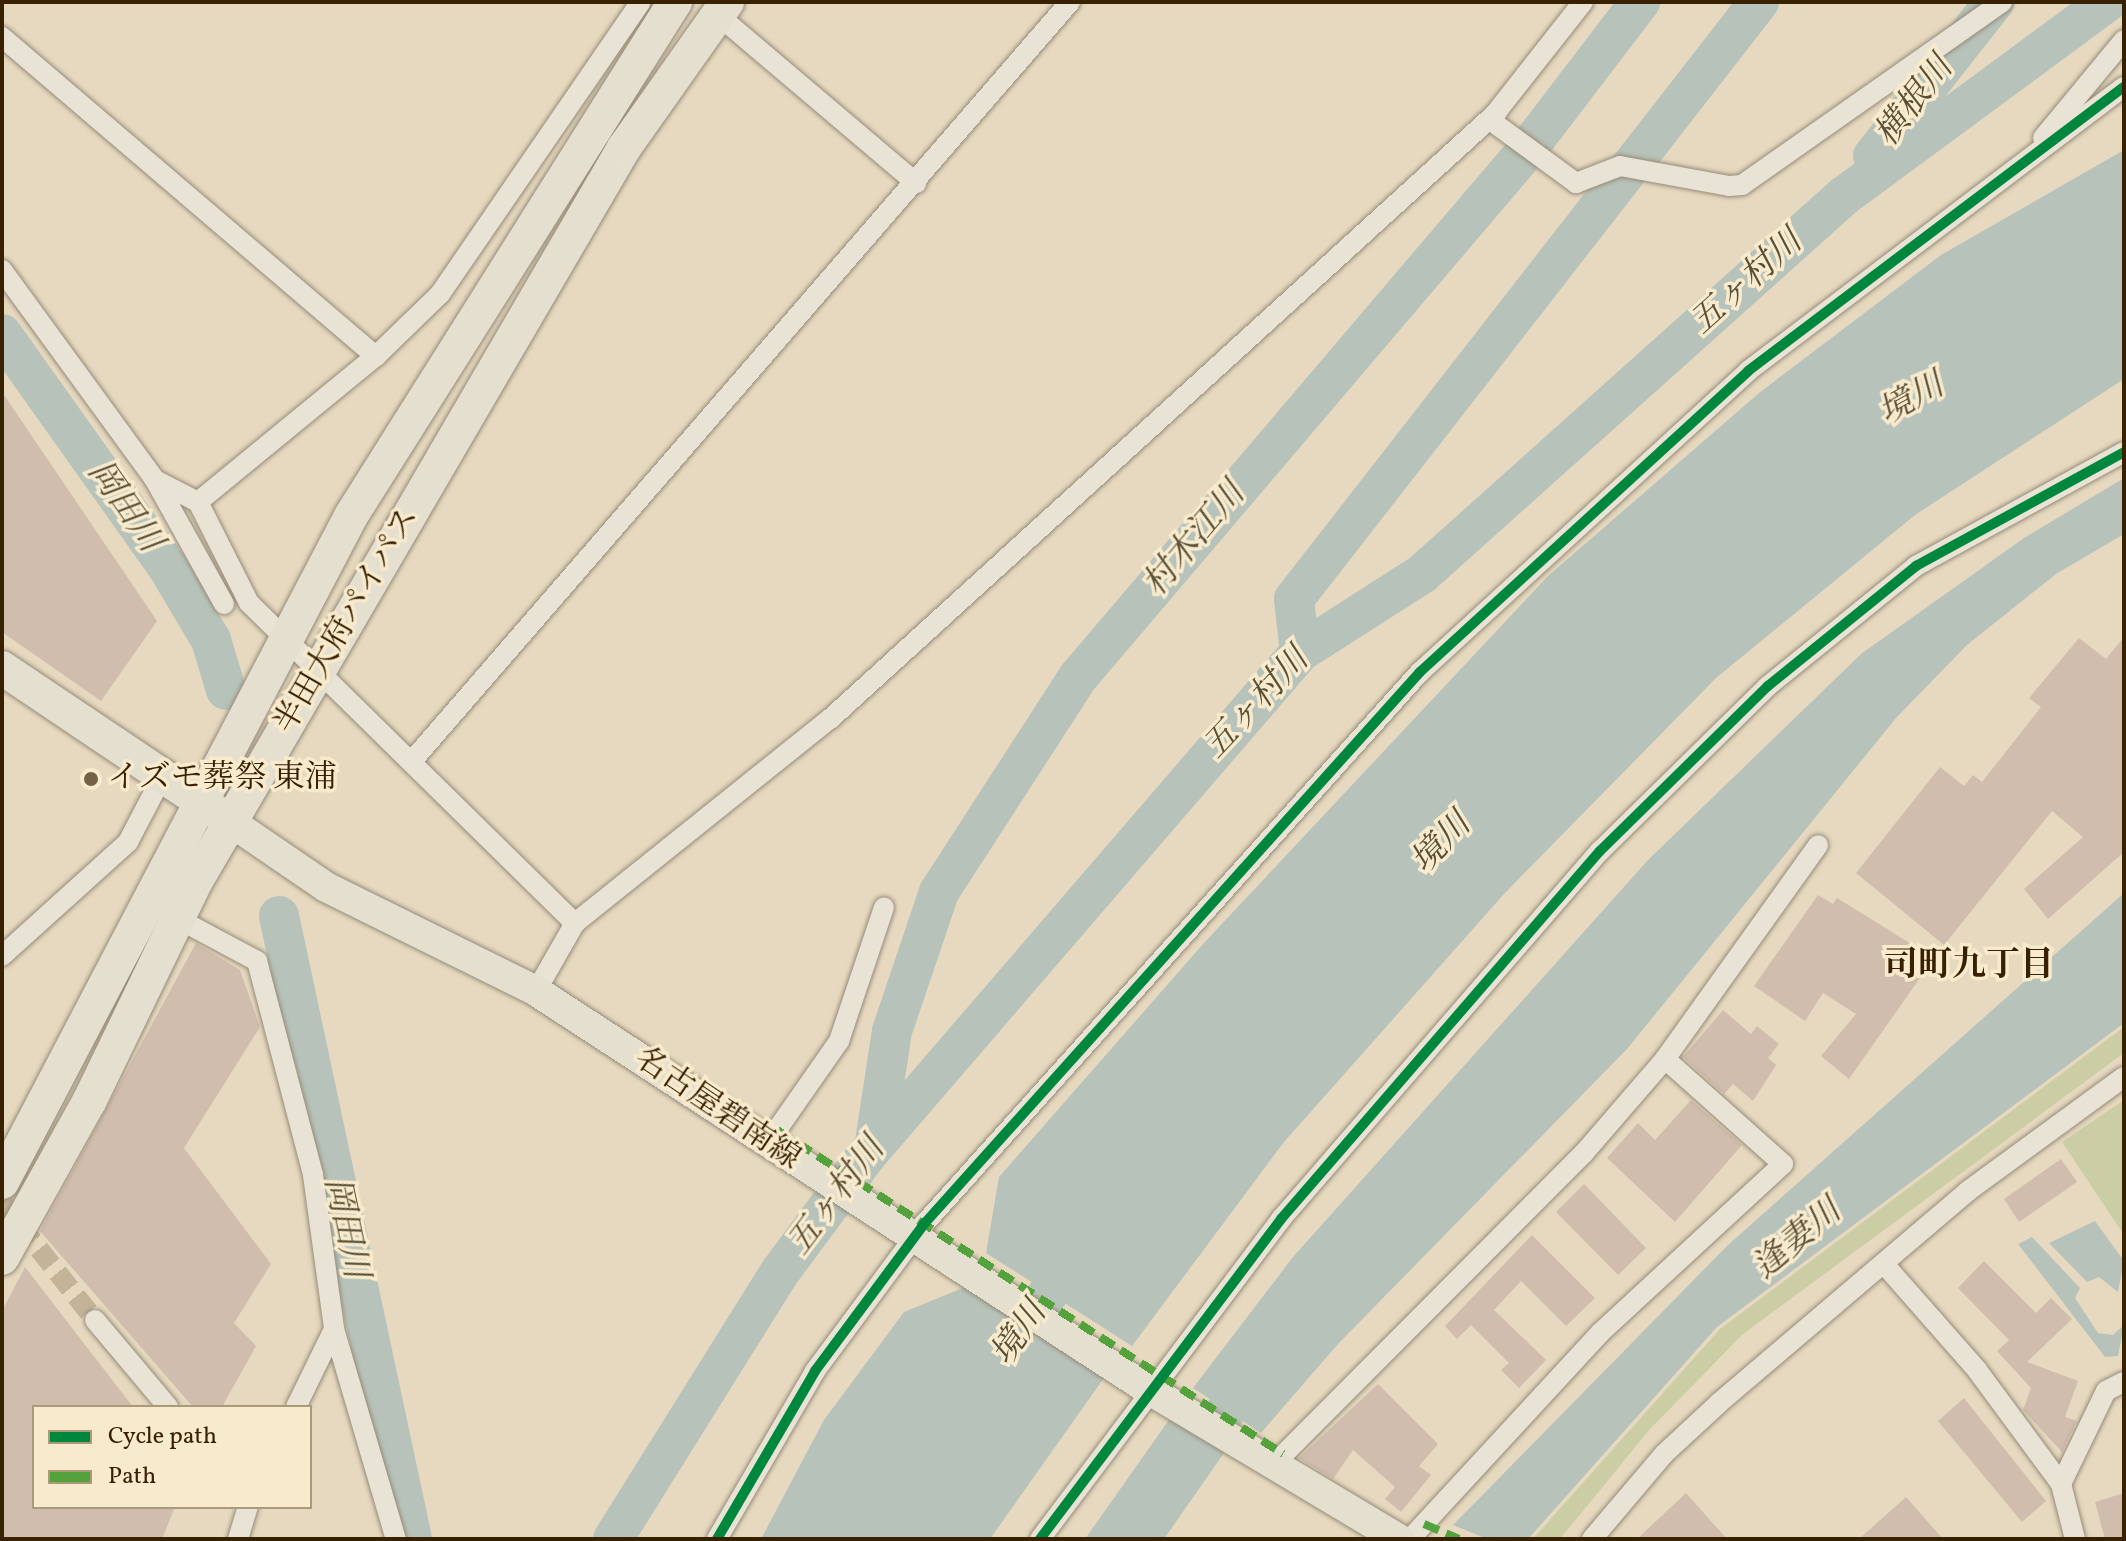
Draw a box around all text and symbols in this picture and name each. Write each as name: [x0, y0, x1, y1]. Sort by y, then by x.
water label: 横根川: [1868, 49, 1962, 155]
water label: 五ヶ村川: [1683, 222, 1811, 344]
water label: 境川: [1872, 366, 1952, 434]
water label: 岡田川: [78, 454, 170, 560]
water label: 村木江川: [1136, 475, 1254, 605]
street label: 半田大府パイパス: [267, 501, 429, 741]
water label: 五ヶ村川: [1196, 640, 1318, 768]
place label: イズモ葬祭 東浦: [107, 760, 337, 798]
marker: イズモ葬祭 東浦: [82, 770, 100, 788]
water label: 境川: [1404, 805, 1480, 883]
district label: 司町九丁目: [1884, 947, 2054, 987]
street label: 名古屋碧南線: [627, 1040, 807, 1180]
water label: 五ヶ村川: [780, 1130, 894, 1264]
water label: 岡田川: [314, 1174, 376, 1282]
water label: 逢妻川: [1746, 1192, 1850, 1288]
water label: 境川: [984, 1294, 1056, 1374]
legend: [32, 1405, 312, 1509]
text: Cycle path: [108, 1420, 217, 1454]
text: Path: [108, 1460, 156, 1494]

